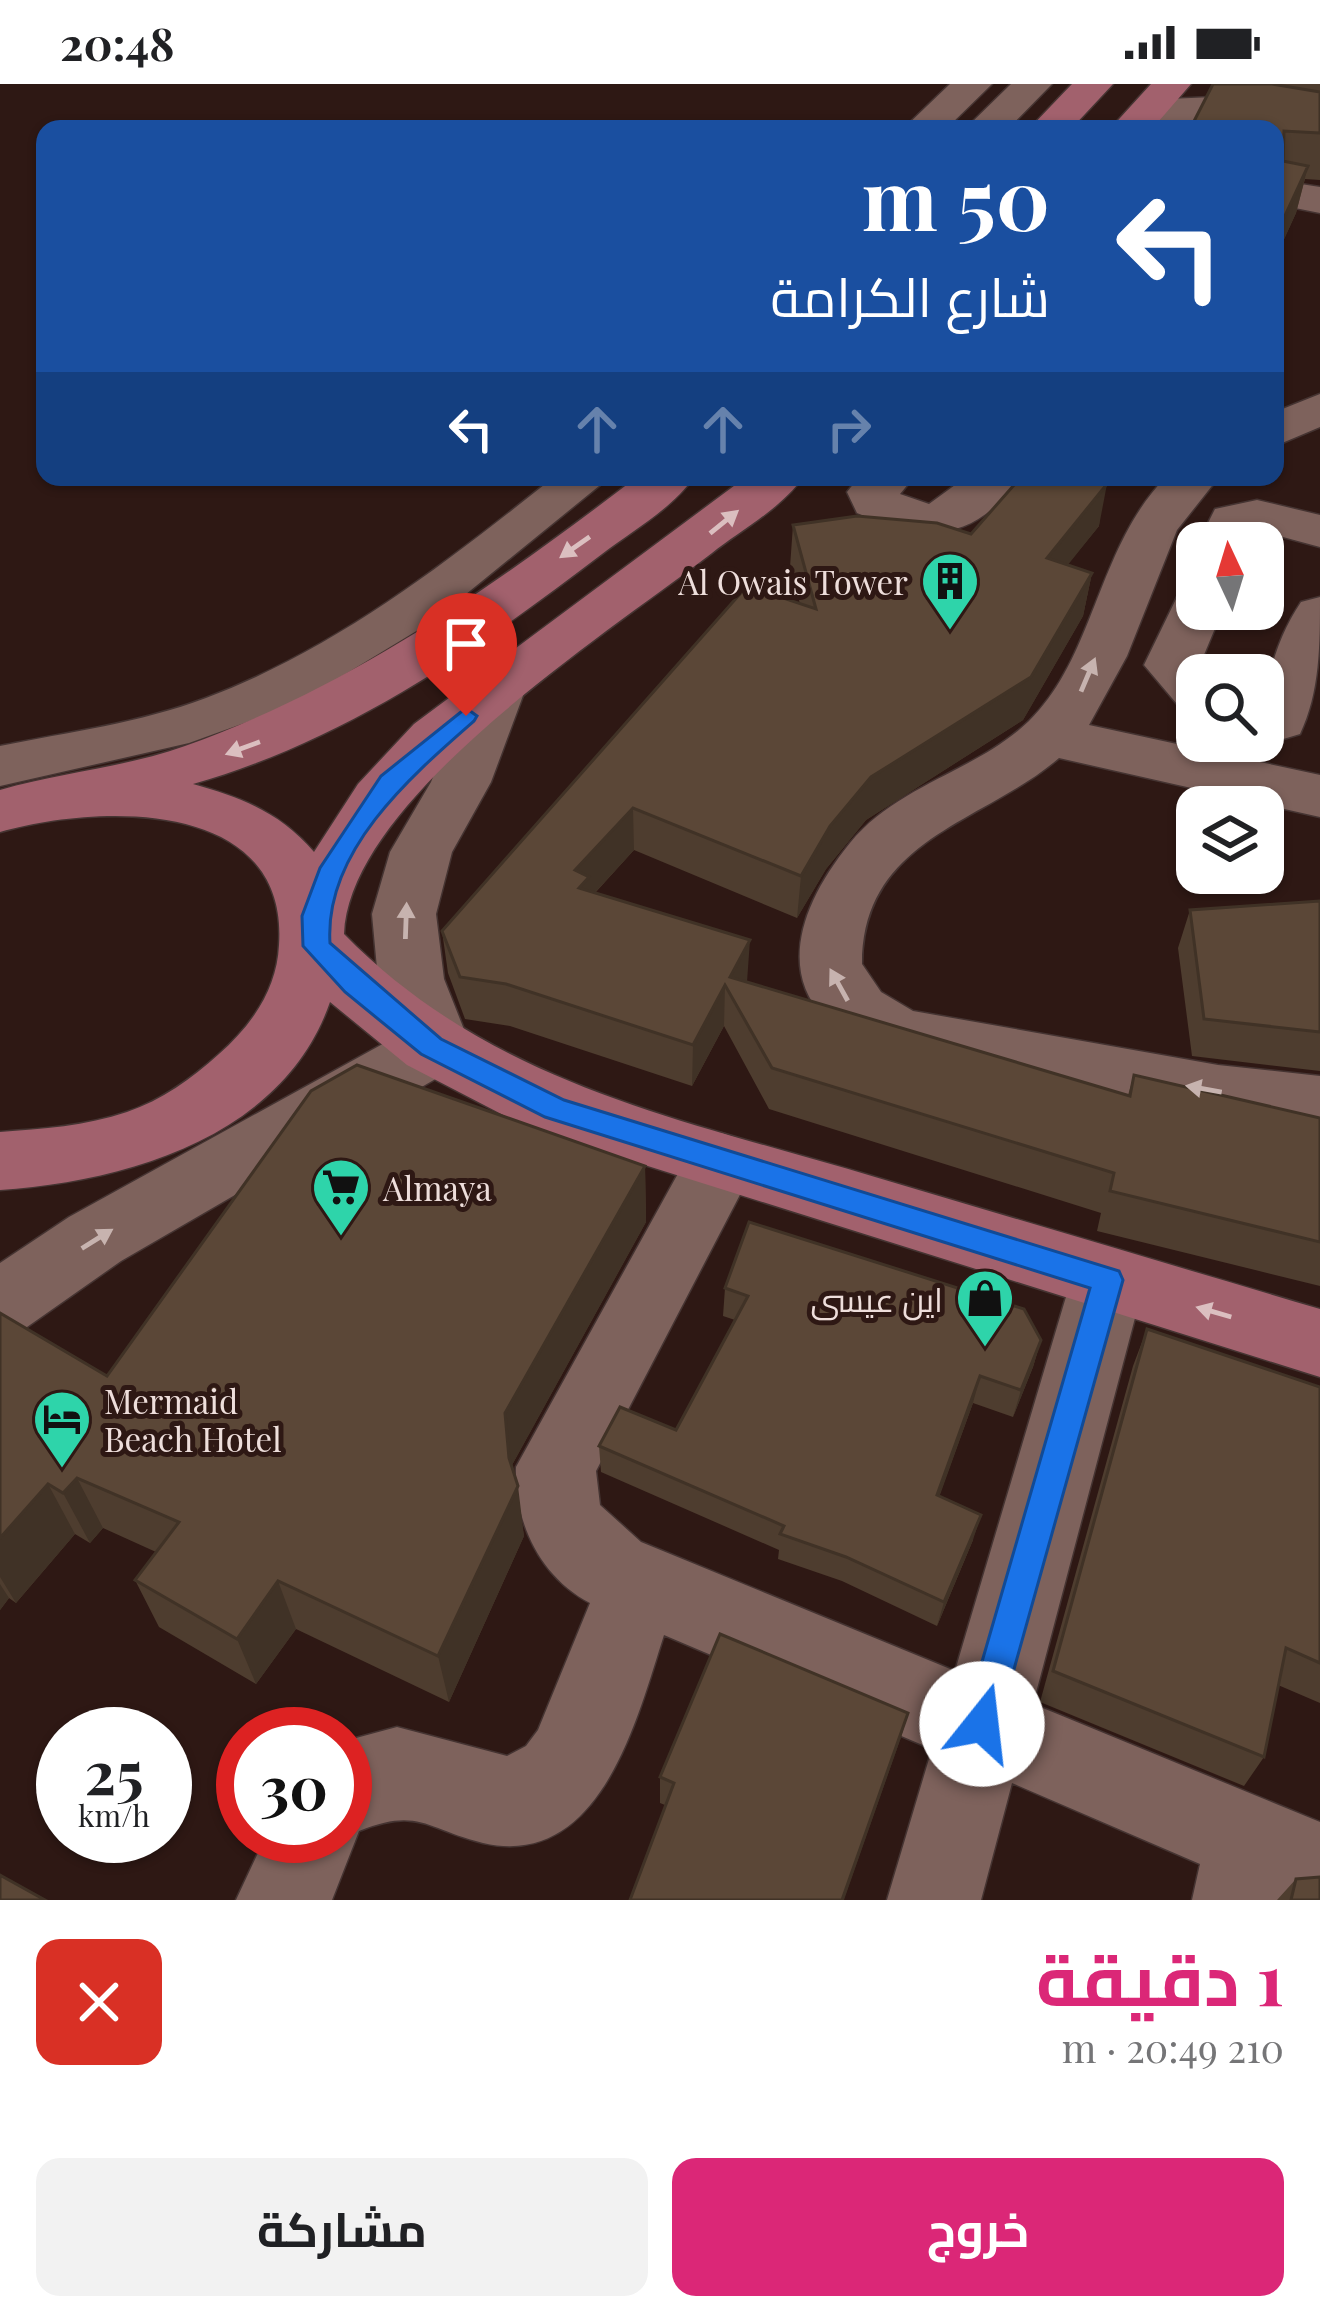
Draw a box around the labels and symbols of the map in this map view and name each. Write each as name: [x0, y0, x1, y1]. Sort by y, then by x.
one-way arrow: [708, 509, 739, 535]
north arrow: [1176, 522, 1284, 630]
one-way arrow: [559, 535, 592, 558]
building icon: Al Owais Tower: [919, 550, 981, 632]
place label: Al Owais Tower: [677, 559, 908, 603]
pin: [415, 593, 517, 716]
one-way arrow: [1079, 656, 1098, 692]
one-way arrow: [225, 740, 261, 758]
one-way arrow: [396, 901, 415, 939]
one-way arrow: [829, 968, 850, 1002]
one-way arrow: [1185, 1080, 1222, 1099]
supermarket icon: Almaya: [310, 1156, 372, 1238]
place label: Almaya: [382, 1165, 492, 1209]
one-way arrow: [80, 1229, 114, 1250]
shop icon: اين عيسى: [954, 1267, 1016, 1349]
place label: اين عيسى: [810, 1276, 943, 1321]
one-way arrow: [1195, 1302, 1232, 1320]
place label: Mermaid Beach Hotel: [104, 1378, 282, 1460]
hotel icon: Mermaid Beach Hotel: [31, 1388, 93, 1470]
position arrow: [919, 1661, 1045, 1787]
speed limit sign: 30: [216, 1707, 372, 1863]

